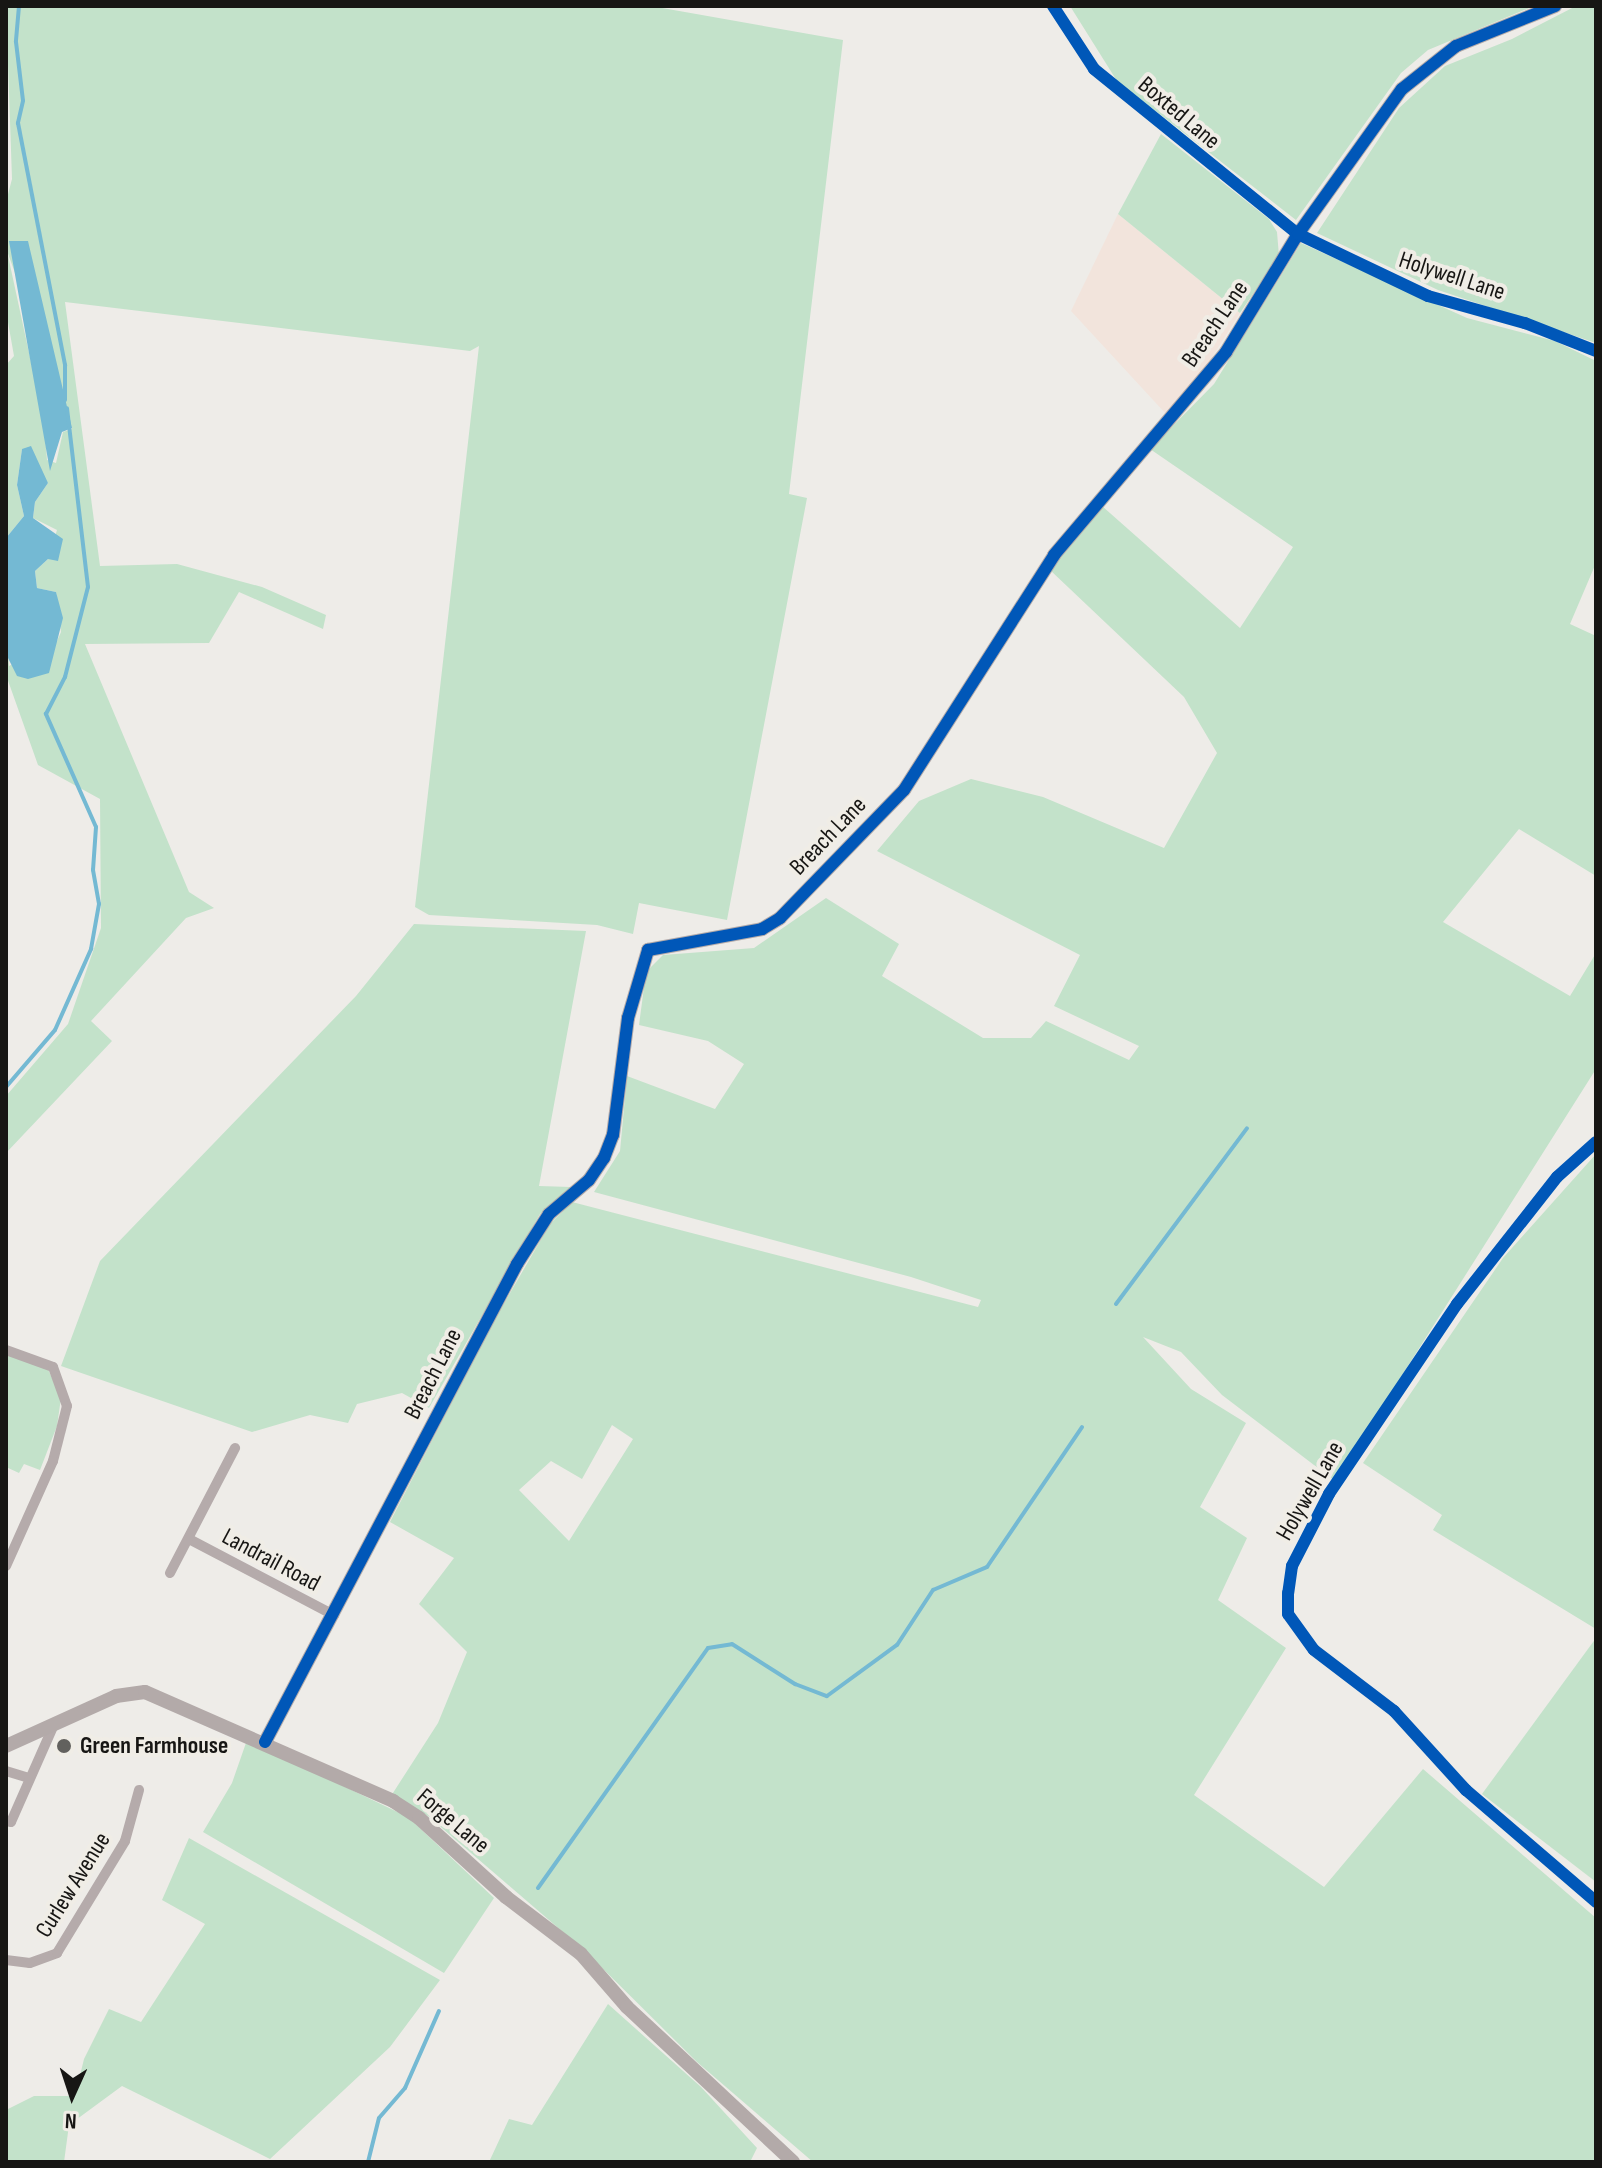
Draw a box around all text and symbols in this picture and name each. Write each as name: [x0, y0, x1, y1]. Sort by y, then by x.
street label: Boxted Lane: [1132, 70, 1226, 156]
street label: Holywell Lane: [1395, 245, 1509, 307]
street label: Breach Lane: [1176, 275, 1254, 373]
street label: Breach Lane: [784, 791, 872, 881]
street label: Breach Lane: [398, 1324, 468, 1424]
street label: Holywell Lane: [1270, 1436, 1350, 1546]
street label: Landrail Road: [217, 1522, 325, 1598]
place label: Green Farmhouse: [80, 1732, 228, 1760]
marker: Green Farmhouse: [55, 1737, 73, 1755]
street label: Forge Lane: [411, 1782, 495, 1860]
street label: Curlew Avenue: [29, 1827, 117, 1943]
north arrow: [32, 2056, 112, 2136]
text: N: [64, 2107, 77, 2134]

